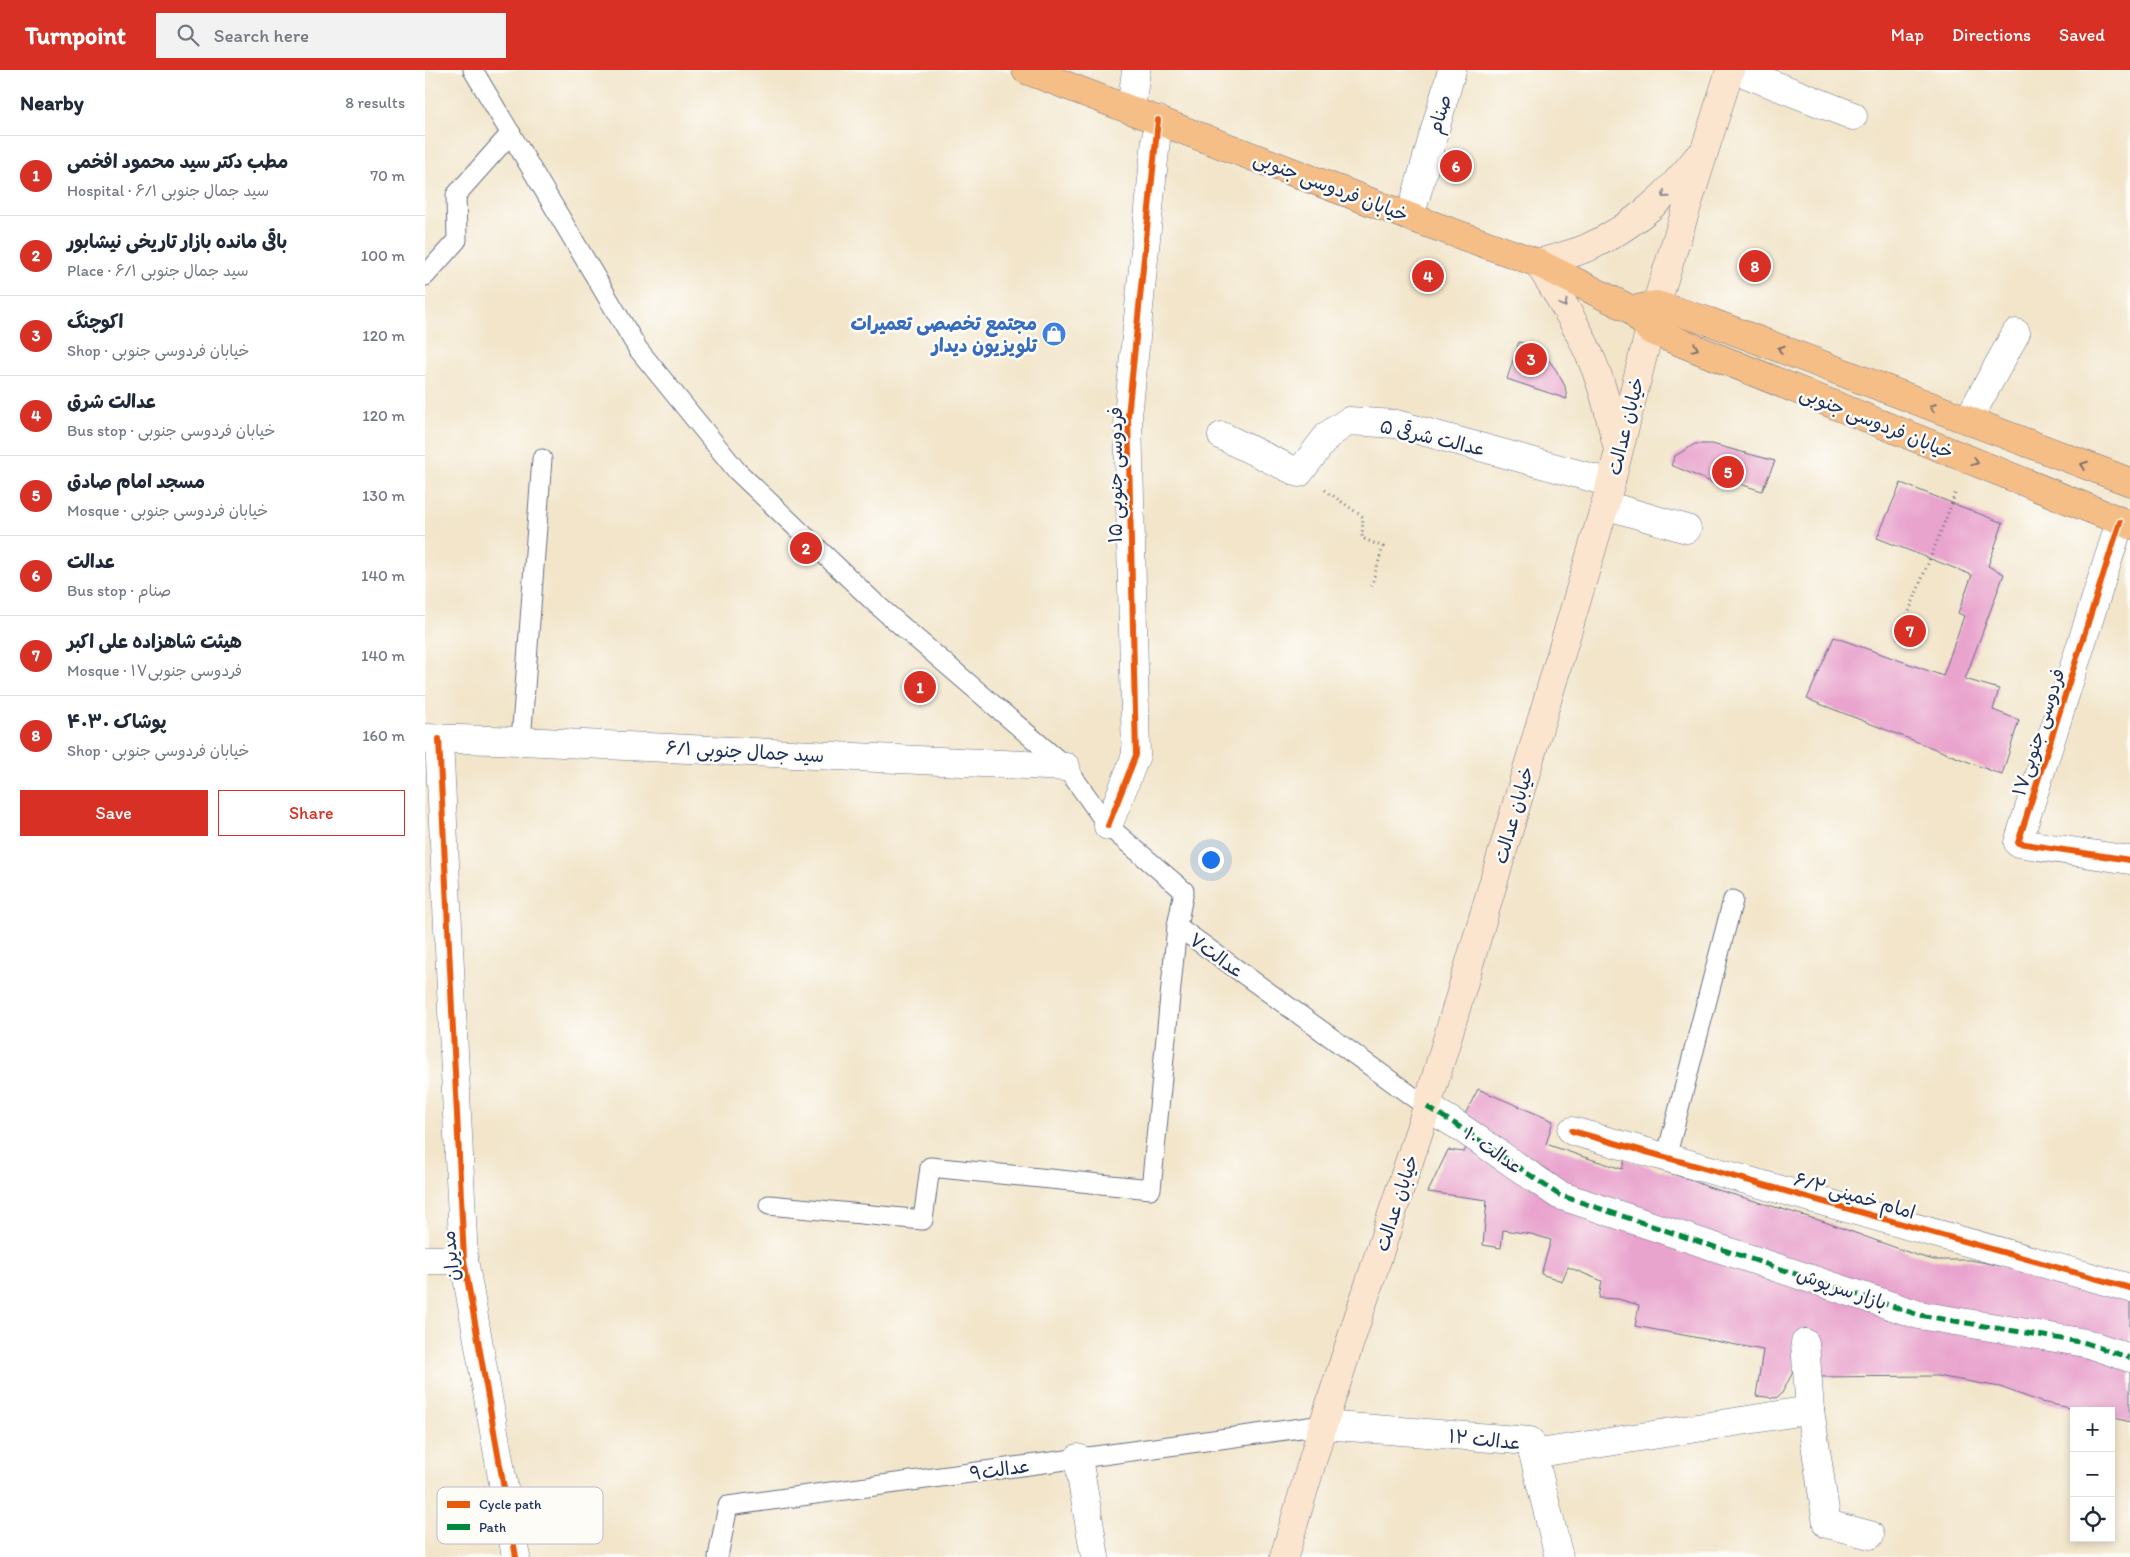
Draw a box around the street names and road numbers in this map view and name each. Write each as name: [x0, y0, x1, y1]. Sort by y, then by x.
street label: صنام: [1423, 92, 1459, 137]
street label: خیابان فردوسی جنوبی: [1250, 146, 1411, 227]
street label: خیابان عدالت: [1602, 375, 1649, 478]
street label: خیابان فردوسی جنوبی: [1796, 381, 1957, 465]
street label: فردوسی جنوبی ۱۵: [1104, 407, 1128, 543]
street label: عدالت شرقی ۵: [1378, 413, 1488, 461]
street label: فردوسی جنوبی۱۷: [2007, 666, 2071, 799]
street label: سید جمال جنوبی ۶/۱: [665, 736, 825, 768]
street label: خیابان عدالت: [1489, 764, 1538, 866]
street label: عدالت۷: [1185, 928, 1249, 983]
street label: عدالت ۱۰: [1460, 1122, 1527, 1179]
street label: خیابان عدالت: [1370, 1152, 1423, 1254]
street label: امام خمینی ۶/۲: [1791, 1167, 1918, 1227]
street label: مدیران: [436, 1229, 465, 1282]
street label: بازار سرپوش: [1793, 1262, 1890, 1316]
street label: عدالت ۱۲: [1447, 1424, 1522, 1455]
street label: عدالت۹: [968, 1454, 1032, 1485]

